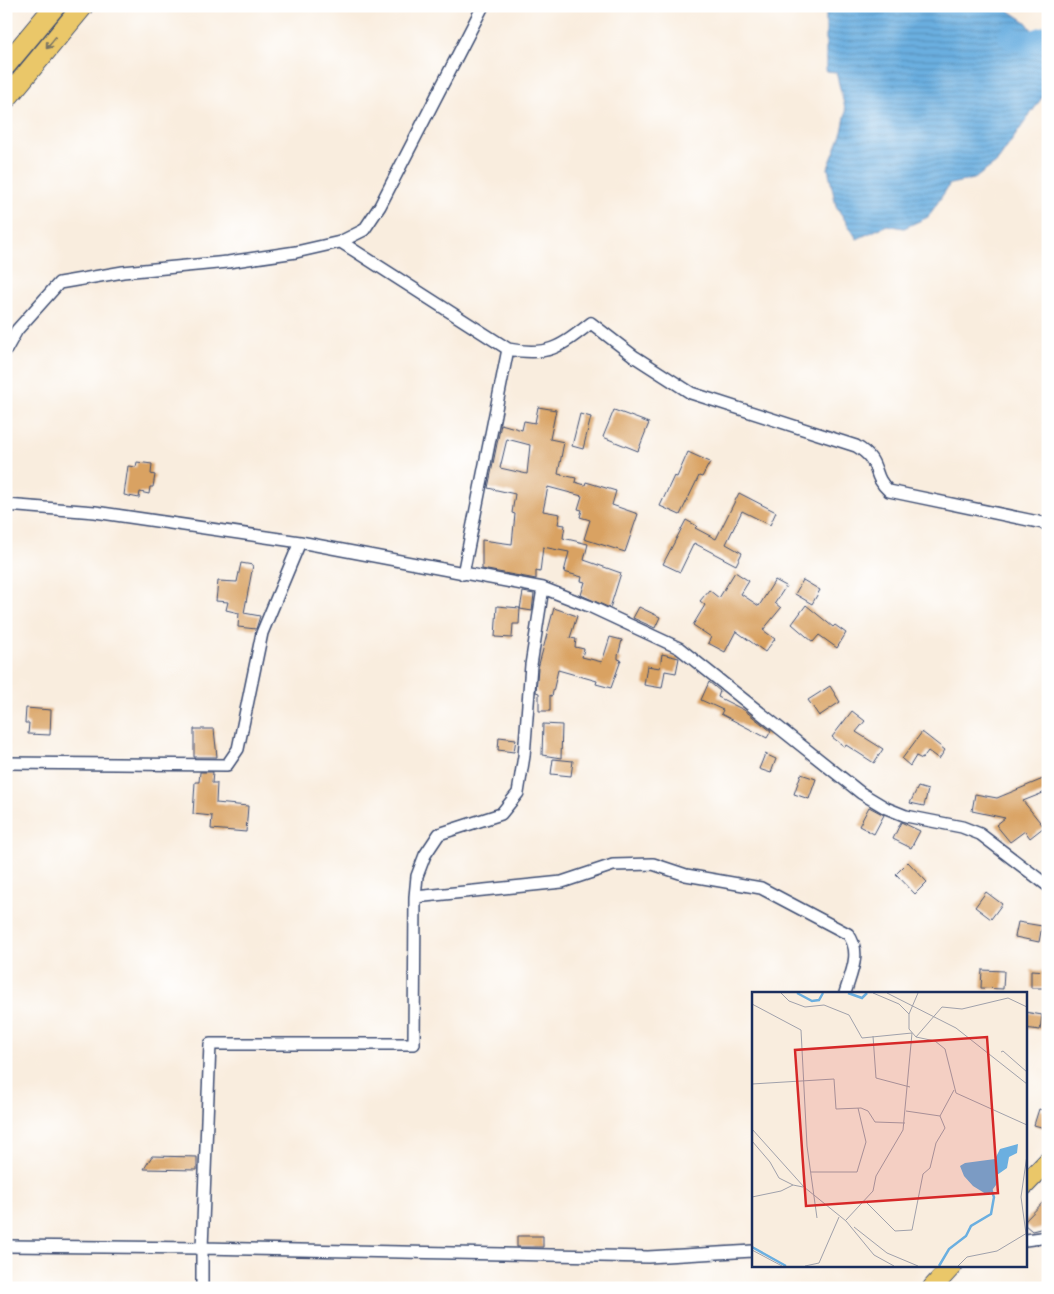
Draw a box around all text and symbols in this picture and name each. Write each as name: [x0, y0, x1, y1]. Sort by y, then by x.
one-way arrow: [46, 37, 57, 50]
inset map: [752, 992, 1026, 1266]

